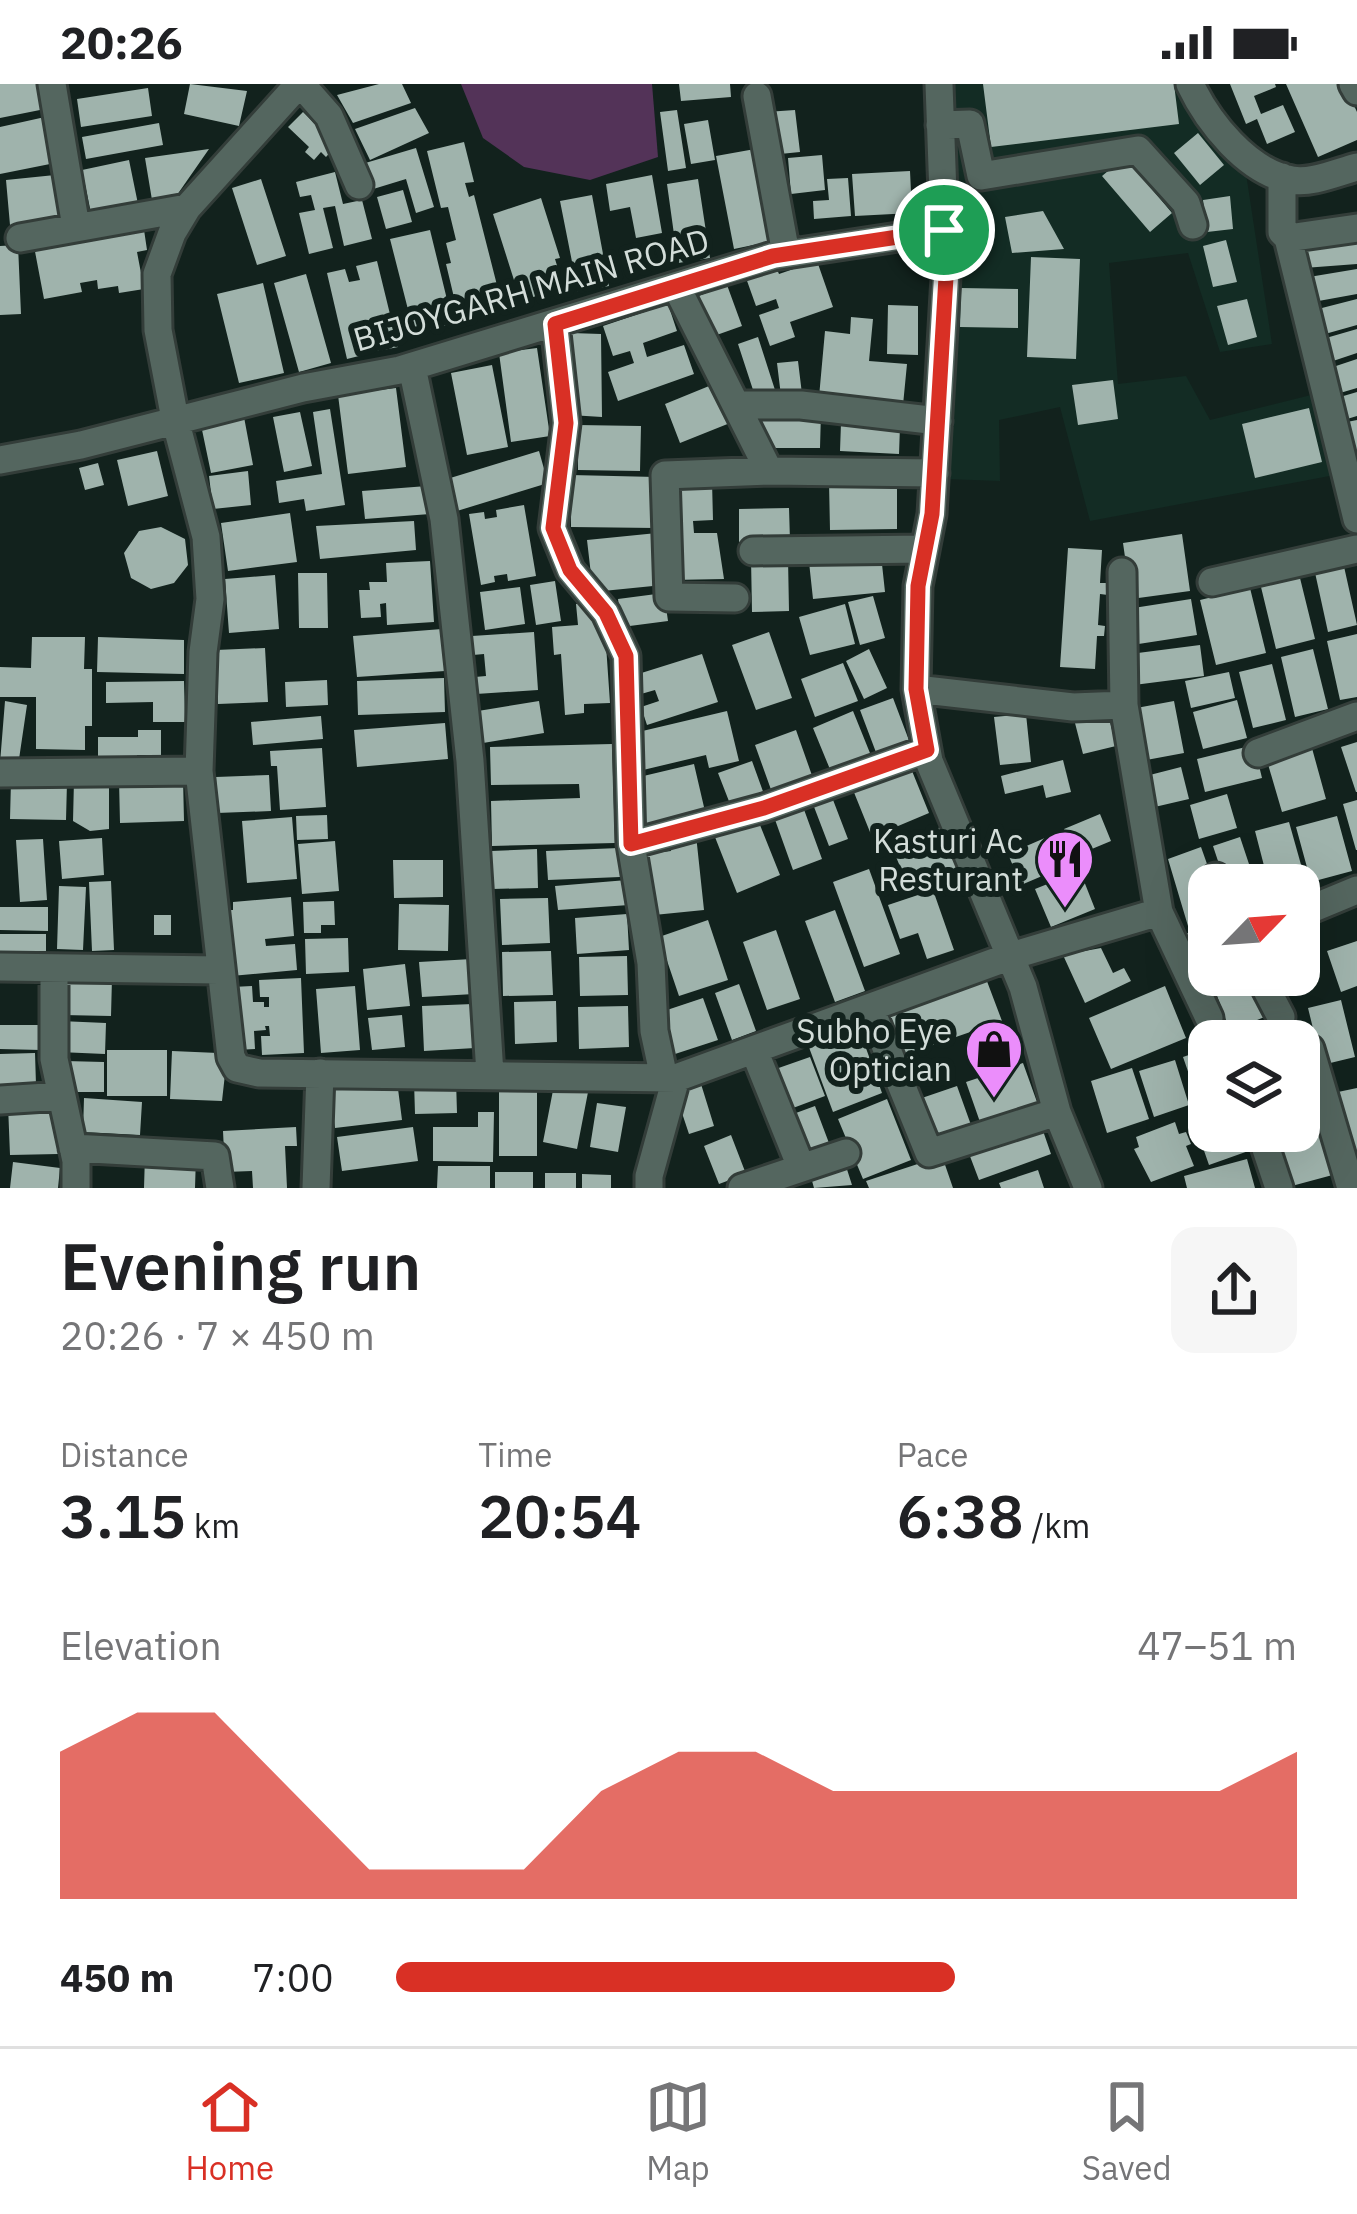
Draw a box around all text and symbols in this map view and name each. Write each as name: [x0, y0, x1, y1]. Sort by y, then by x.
text: 20:26: [60, 13, 183, 71]
pin: [893, 179, 995, 281]
icon: arrive: [911, 197, 977, 263]
street label: BIJOYGARH MAIN ROAD: [348, 218, 714, 360]
place label: Kasturi Ac Resturant: [873, 819, 1023, 900]
restaurant icon: Kasturi Ac Resturant: [1034, 828, 1096, 910]
north arrow: [1188, 864, 1320, 996]
map controls: [1188, 864, 1320, 1152]
place label: Subho Eye Optician: [796, 1009, 952, 1090]
shop icon: Subho Eye Optician: [963, 1018, 1025, 1100]
button: layers: [1188, 1020, 1320, 1152]
text: Evening run: [60, 1222, 421, 1308]
button: share: [1171, 1227, 1297, 1353]
text: 20:26 · 7 × 450 m: [60, 1310, 375, 1361]
text: Distance: [60, 1433, 189, 1476]
text: Time: [478, 1433, 552, 1476]
text: Pace: [897, 1433, 968, 1476]
text: 3.15: [60, 1476, 186, 1555]
text: 20:54: [478, 1476, 641, 1555]
text: 6:38: [897, 1476, 1024, 1555]
text: km: [186, 1504, 240, 1547]
text: /km: [1024, 1504, 1090, 1547]
text: Elevation: [60, 1620, 222, 1671]
text: 47–51 m: [1137, 1620, 1297, 1671]
text: 450 m: [60, 1952, 174, 2003]
text: 7:00: [252, 1952, 334, 2003]
tab: Home: [185, 2074, 274, 2189]
tab: Map: [645, 2074, 711, 2189]
tab: Saved: [1082, 2074, 1172, 2189]

